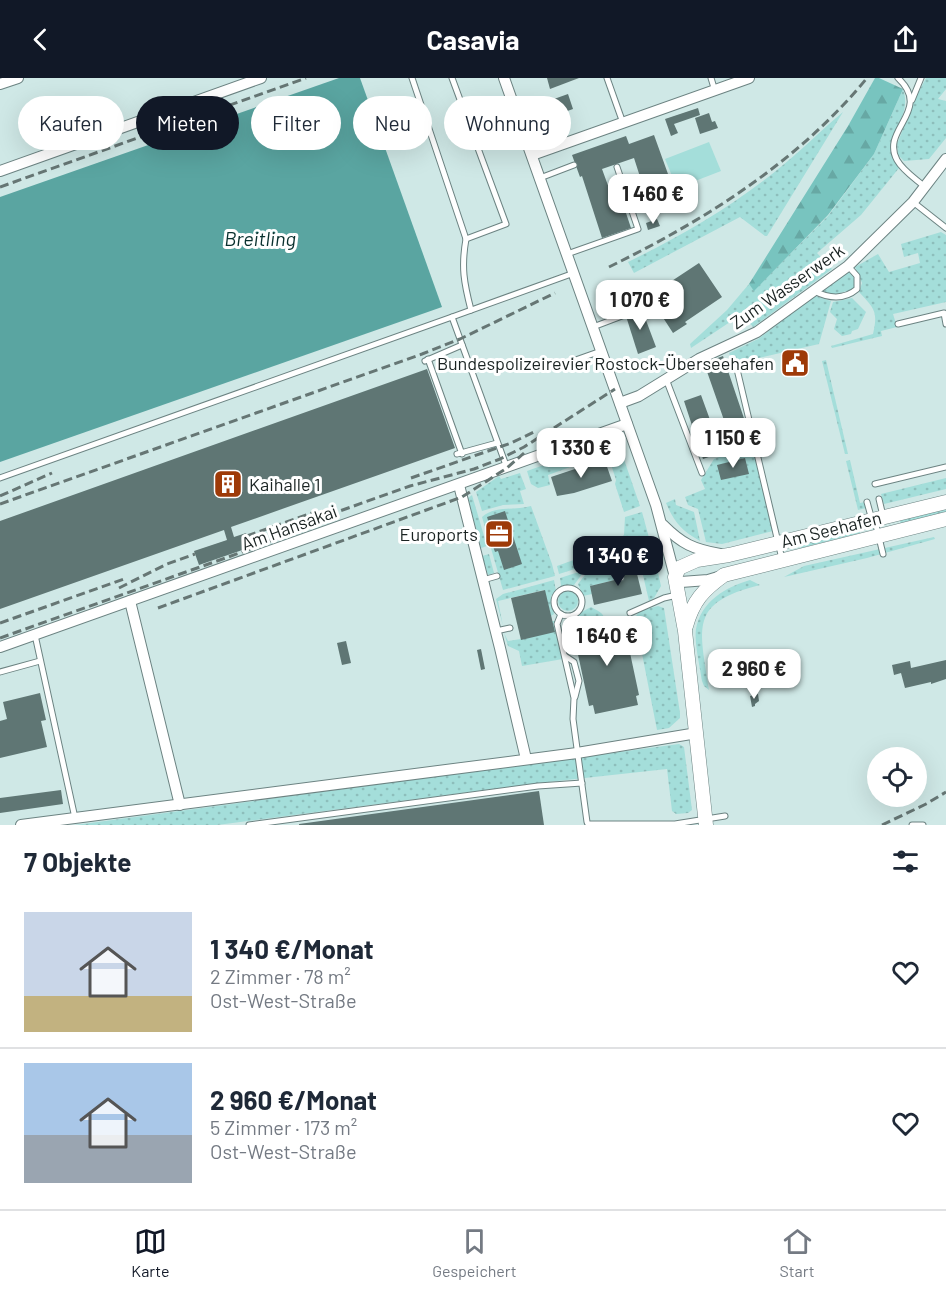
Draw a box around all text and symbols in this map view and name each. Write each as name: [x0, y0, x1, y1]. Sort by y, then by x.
icon: back: [24, 23, 57, 56]
text: Casavia: [426, 23, 520, 55]
icon: share: [889, 23, 922, 56]
chip: Kaufen: [18, 96, 124, 150]
chip: Mieten: [136, 96, 239, 150]
chip: Filter: [251, 96, 341, 150]
chip: Neu: [353, 96, 432, 150]
chip: Wohnung: [444, 96, 571, 150]
pin: 1 460 €: [598, 174, 708, 225]
text: 1 460 €: [622, 181, 684, 205]
water label: Breitling: [224, 226, 296, 250]
street label: Zum Wasserwerk: [726, 239, 848, 333]
pin: 1 070 €: [585, 280, 695, 331]
text: 1 070 €: [610, 287, 670, 311]
public building icon: Bundespolizeirevier Rostock-Überseehafen: [779, 347, 811, 379]
place label: Bundespolizeirevier Rostock-Überseehafen: [437, 352, 774, 374]
pin: 1 150 €: [678, 418, 788, 469]
text: 1 150 €: [704, 425, 762, 449]
pin: 1 330 €: [526, 428, 636, 479]
text: 1 330 €: [551, 435, 611, 459]
building icon: Kaihalle 1: [212, 468, 244, 500]
place label: Kaihalle 1: [249, 473, 320, 495]
street label: Am Hansakai: [238, 499, 340, 555]
street label: Am Seehafen: [778, 506, 884, 552]
office icon: Euroports: [483, 518, 515, 550]
place label: Euroports: [400, 523, 478, 545]
pin: 1 340 €: [563, 536, 673, 587]
text: 1 340 €: [587, 543, 649, 567]
pin: 1 640 €: [552, 616, 662, 667]
text: 1 640 €: [576, 623, 638, 647]
pin: 2 960 €: [699, 649, 809, 700]
text: 2 960 €: [722, 656, 786, 680]
map controls: [867, 747, 927, 807]
button: locate: [867, 747, 927, 807]
icon: filters: [889, 845, 922, 878]
text: 7 Objekte: [24, 846, 132, 877]
text: 1 340 €/Monat: [210, 933, 374, 964]
icon: home: [72, 936, 144, 1008]
icon: heart: [889, 956, 922, 989]
text: 2 Zimmer · 78 m²: [210, 964, 351, 988]
text: Ost-West-Straße: [210, 988, 357, 1012]
text: 2 960 €/Monat: [210, 1084, 377, 1115]
icon: home: [72, 1087, 144, 1159]
icon: heart: [889, 1107, 922, 1140]
text: 5 Zimmer · 173 m²: [210, 1115, 357, 1139]
text: Ost-West-Straße: [210, 1139, 357, 1163]
tab: Karte: [131, 1225, 169, 1280]
tab: Gespeichert: [432, 1225, 517, 1280]
tab: Start: [779, 1225, 815, 1280]

